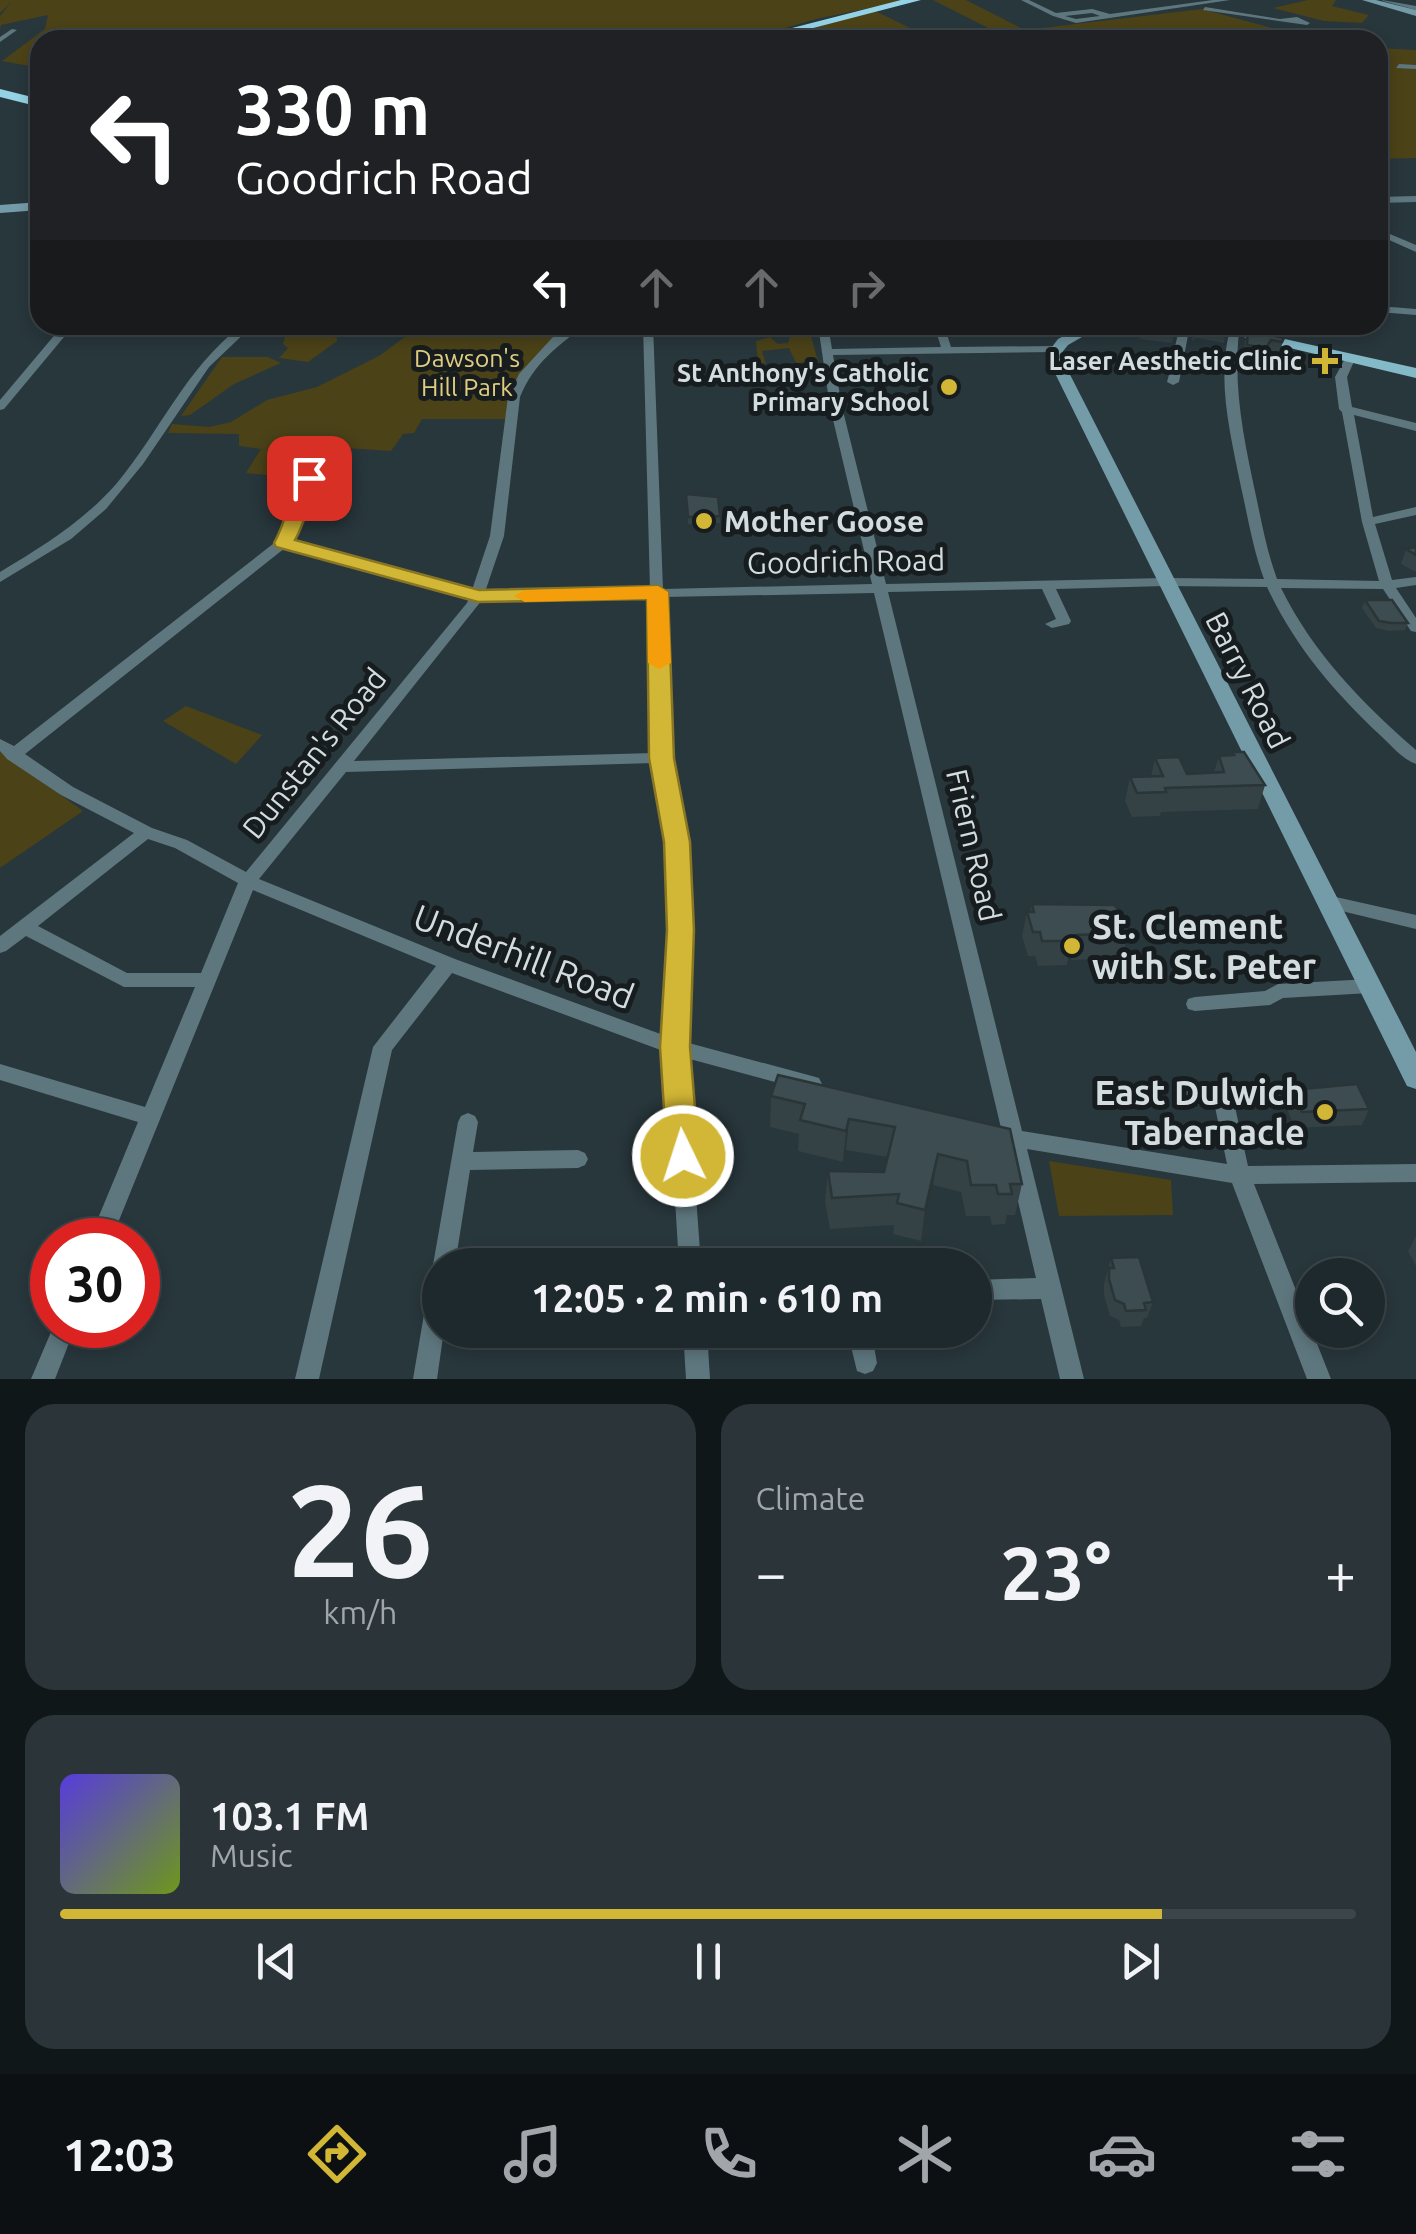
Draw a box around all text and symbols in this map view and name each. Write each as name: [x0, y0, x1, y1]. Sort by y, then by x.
icon: left: [70, 70, 200, 200]
text: 330 m: [235, 70, 430, 148]
text: Goodrich Road: [235, 152, 532, 203]
icon: left: [524, 260, 579, 315]
icon: ahead: [629, 260, 684, 315]
icon: ahead: [734, 260, 789, 315]
icon: right: [839, 260, 894, 315]
park label: Dawson's Hill Park: [414, 344, 520, 401]
place label: Laser Aesthetic Clinic: [1048, 347, 1302, 375]
marker: Laser Aesthetic Clinic: [1312, 348, 1338, 374]
place label: St Anthony's Catholic Primary School: [677, 359, 929, 416]
marker: St Anthony's Catholic Primary School: [938, 376, 960, 398]
pin: [267, 436, 352, 521]
icon: arrive: [282, 451, 337, 506]
place label: Mother Goose: [724, 504, 924, 538]
marker: Mother Goose: [693, 510, 715, 532]
street label: Goodrich Road: [747, 542, 945, 580]
street label: Barry Road: [1199, 606, 1297, 754]
street label: Dunstan's Road: [235, 661, 393, 845]
street label: Friern Road: [940, 766, 1008, 924]
street label: Underhill Road: [408, 896, 640, 1016]
place label: St. Clement with St. Peter: [1092, 906, 1317, 986]
marker: St. Clement with St. Peter: [1061, 935, 1083, 957]
place label: East Dulwich Tabernacle: [1095, 1072, 1305, 1152]
marker: East Dulwich Tabernacle: [1314, 1101, 1336, 1123]
position arrow: [631, 1104, 735, 1208]
speed limit sign: 30: [30, 1218, 160, 1348]
map controls: [1295, 1258, 1385, 1348]
button: search: [1295, 1258, 1385, 1348]
text: 12:05 · 2 min · 610 m: [531, 1277, 883, 1319]
text: 26: [287, 1456, 434, 1602]
text: Climate: [756, 1480, 866, 1516]
text: 23°: [1000, 1530, 1111, 1614]
text: −: [756, 1542, 787, 1603]
text: +: [1325, 1542, 1356, 1603]
text: km/h: [323, 1594, 397, 1630]
text: 103.1 FM: [210, 1795, 369, 1837]
text: Music: [210, 1837, 293, 1873]
icon: previous: [249, 1934, 304, 1989]
icon: pause: [681, 1934, 736, 1989]
icon: next: [1113, 1934, 1168, 1989]
icon: directions: [302, 2119, 372, 2189]
icon: music: [498, 2119, 568, 2189]
icon: phone: [694, 2119, 764, 2189]
icon: climate: [890, 2119, 960, 2189]
icon: car: [1087, 2119, 1157, 2189]
icon: filters: [1283, 2119, 1353, 2189]
text: 12:03: [63, 2129, 176, 2180]

